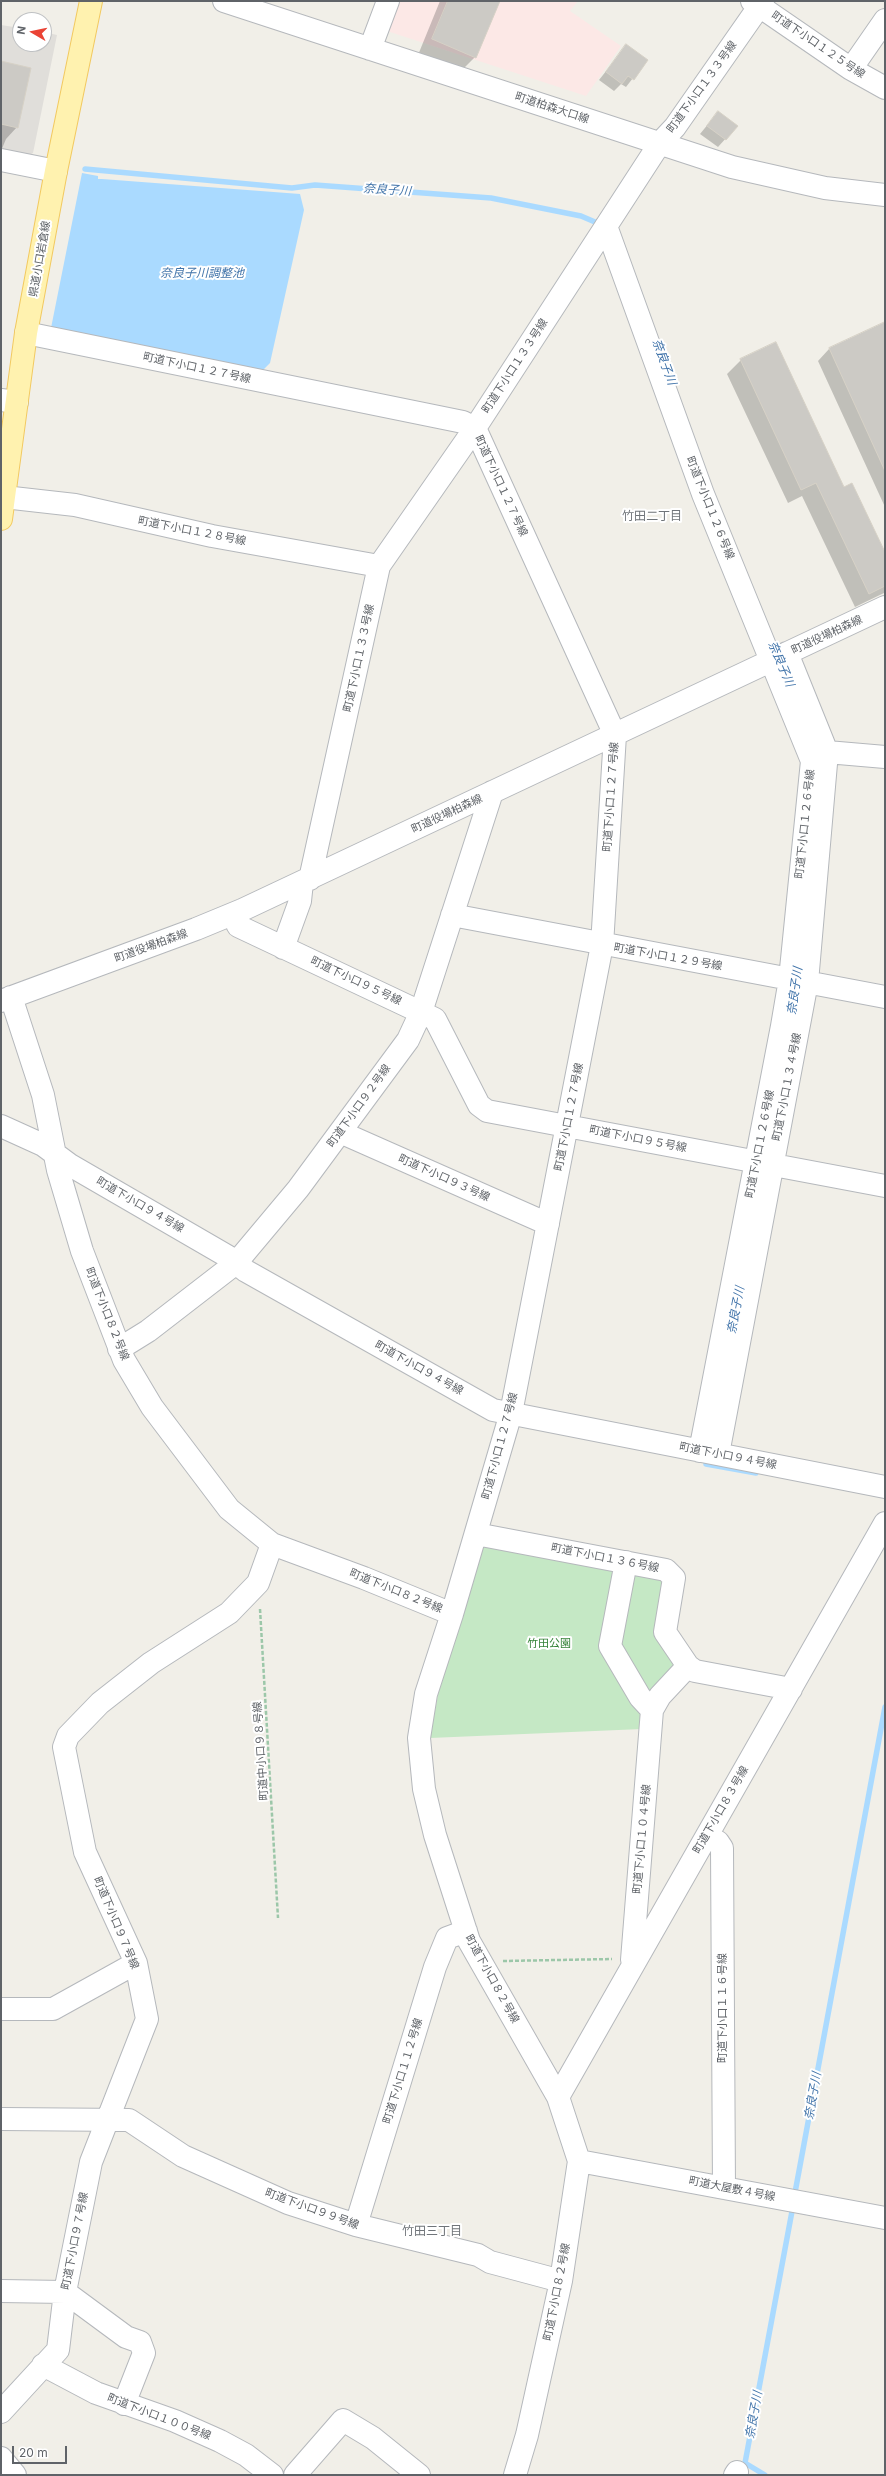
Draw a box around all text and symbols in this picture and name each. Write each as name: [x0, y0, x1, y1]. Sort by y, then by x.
street label: 町道下小口１２５号線: [769, 9, 867, 81]
north arrow: [12, 12, 52, 52]
text: N: [14, 25, 29, 36]
street label: 町道下小口１３３号線: [664, 39, 740, 135]
street label: 町道柏森大口線: [513, 90, 591, 126]
water label: 奈良子川: [363, 181, 411, 199]
street label: 県道小口岩倉線: [27, 220, 53, 298]
water label: 奈良子川調整池: [160, 266, 244, 280]
street label: 町道下小口１３３号線: [480, 316, 550, 416]
water label: 奈良子川: [649, 337, 679, 387]
street label: 町道下小口１２７号線: [142, 350, 252, 386]
street label: 町道下小口１２７号線: [472, 433, 530, 539]
street label: 町道下小口１２６号線: [683, 455, 737, 561]
district label: 竹田二丁目: [622, 509, 682, 523]
street label: 町道下小口１２８号線: [137, 514, 247, 548]
street label: 町道下小口１３３号線: [341, 603, 377, 713]
street label: 町道役場柏森線: [789, 613, 865, 657]
water label: 奈良子川: [765, 639, 797, 689]
street label: 町道下小口１２７号線: [601, 742, 621, 852]
street label: 町道下小口１２６号線: [793, 769, 817, 879]
street label: 町道役場柏森線: [409, 792, 485, 836]
street label: 町道役場柏森線: [113, 927, 189, 965]
street label: 町道下小口１２９号線: [613, 941, 723, 973]
street label: 町道下小口９５号線: [308, 954, 404, 1008]
water label: 奈良子川: [785, 966, 805, 1016]
street label: 町道下小口１３４号線: [770, 1032, 804, 1142]
street label: 町道下小口９２号線: [325, 1062, 393, 1150]
street label: 町道下小口１２７号線: [552, 1062, 586, 1172]
street label: 町道下小口１２６号線: [743, 1089, 777, 1199]
street label: 町道下小口９５号線: [588, 1123, 688, 1155]
street label: 町道下小口９３号線: [396, 1152, 492, 1204]
street label: 町道下小口９４号線: [94, 1175, 186, 1235]
street label: 町道下小口８２号線: [82, 1266, 132, 1362]
water label: 奈良子川: [724, 1285, 748, 1335]
street label: 町道下小口９４号線: [373, 1338, 465, 1398]
street label: 町道下小口１２７号線: [479, 1391, 521, 1501]
street label: 町道下小口９４号線: [678, 1440, 778, 1472]
street label: 町道下小口１３６号線: [550, 1541, 660, 1575]
street label: 町道下小口８２号線: [348, 1566, 444, 1616]
park label: 竹田公園: [527, 1637, 571, 1651]
street label: 町道中小口９８号線: [251, 1701, 271, 1801]
street label: 町道下小口８３号線: [691, 1764, 751, 1856]
street label: 町道下小口１０４号線: [631, 1784, 653, 1894]
street label: 町道下小口９７号線: [91, 1875, 141, 1971]
street label: 町道下小口８２号線: [462, 1933, 522, 2025]
street label: 町道下小口１１６号線: [716, 1953, 730, 2063]
street label: 町道下小口１１２号線: [381, 2016, 425, 2126]
water label: 奈良子川: [802, 2071, 824, 2121]
street label: 町道大屋敷４号線: [688, 2174, 776, 2204]
street label: 町道下小口９９号線: [263, 2186, 361, 2232]
street label: 町道下小口９７号線: [59, 2191, 91, 2291]
district label: 竹田三丁目: [402, 2224, 462, 2238]
street label: 町道下小口８２号線: [541, 2242, 573, 2342]
water label: 奈良子川: [743, 2390, 765, 2440]
street label: 町道下小口１００号線: [105, 2391, 213, 2443]
scale bar: [14, 2438, 69, 2464]
text: 20 m: [19, 2445, 48, 2460]

